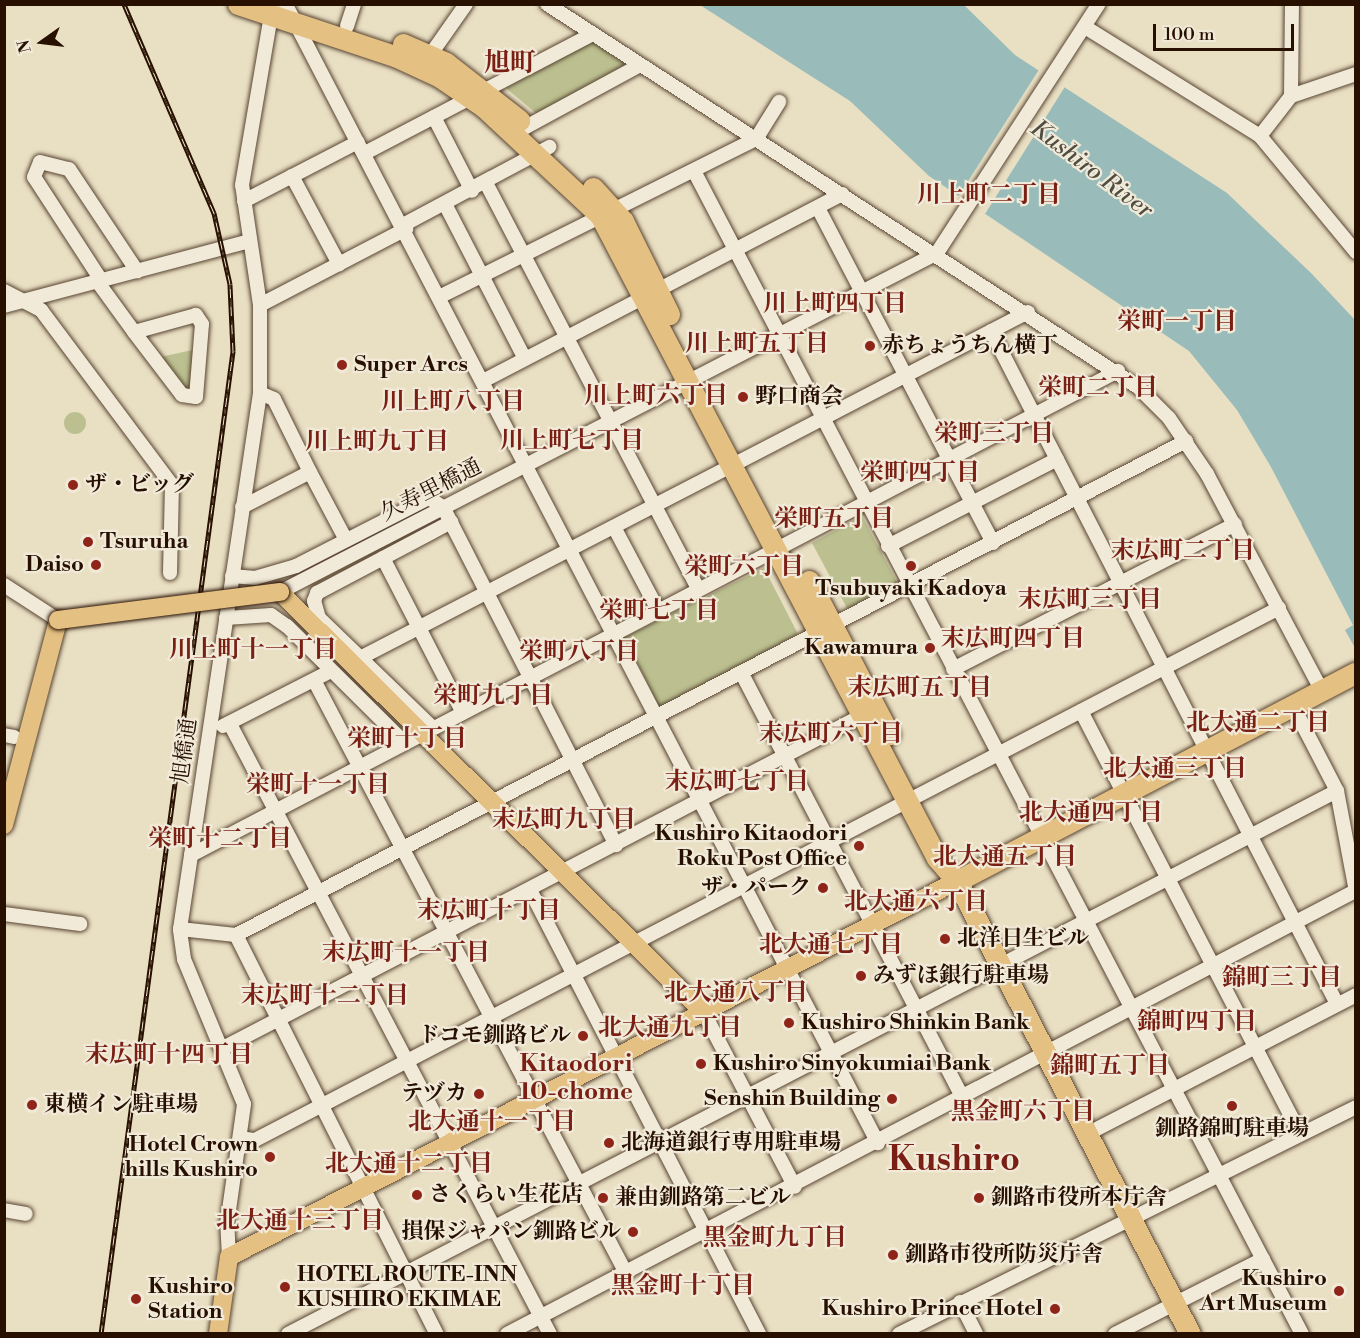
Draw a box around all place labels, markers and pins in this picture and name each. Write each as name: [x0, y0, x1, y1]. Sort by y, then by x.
place label: 赤ちょうちん横丁: [882, 333, 1058, 359]
marker: 赤ちょうちん横丁: [863, 339, 877, 353]
place label: Super Arcs: [354, 352, 468, 378]
marker: Super Arcs: [335, 358, 349, 372]
place label: 野口商会: [755, 384, 843, 410]
marker: 野口商会: [736, 390, 750, 404]
place label: ザ・ビッグ: [85, 472, 195, 498]
marker: ザ・ビッグ: [66, 478, 80, 492]
place label: Tsuruha: [100, 529, 188, 555]
marker: Tsuruha: [81, 535, 95, 549]
place label: Daiso: [25, 552, 84, 578]
marker: Daiso: [89, 558, 103, 572]
marker: Tsubuyaki Kadoya: [904, 559, 918, 573]
place label: Tsubuyaki Kadoya: [815, 576, 1007, 602]
place label: Kawamura: [804, 635, 918, 661]
marker: Kawamura: [923, 641, 937, 655]
place label: Kushiro Kitaodori Roku Post Office: [655, 820, 847, 872]
marker: Kushiro Kitaodori Roku Post Office: [852, 839, 866, 853]
place label: ザ・パーク: [701, 875, 811, 901]
marker: ザ・パーク: [816, 881, 830, 895]
place label: 北洋日生ビル: [957, 926, 1089, 952]
marker: 北洋日生ビル: [938, 932, 952, 946]
place label: みずほ銀行駐車場: [873, 963, 1049, 989]
marker: みずほ銀行駐車場: [854, 969, 868, 983]
place label: Kushiro Shinkin Bank: [801, 1010, 1030, 1036]
marker: Kushiro Shinkin Bank: [782, 1016, 796, 1030]
place label: ドコモ釧路ビル: [417, 1023, 571, 1049]
marker: ドコモ釧路ビル: [576, 1029, 590, 1043]
place label: Kushiro Sinyokumiai Bank: [713, 1051, 991, 1077]
marker: Kushiro Sinyokumiai Bank: [694, 1057, 708, 1071]
place label: テヅカ: [401, 1081, 467, 1107]
place label: Senshin Building: [704, 1086, 880, 1112]
marker: テヅカ: [472, 1087, 486, 1101]
place label: 東横イン駐車場: [44, 1092, 198, 1118]
marker: Senshin Building: [885, 1092, 899, 1106]
marker: 東横イン駐車場: [25, 1098, 39, 1112]
marker: 釧路錦町駐車場: [1225, 1099, 1239, 1113]
place label: 釧路錦町駐車場: [1155, 1116, 1309, 1142]
place label: 北海道銀行専用駐車場: [621, 1130, 841, 1156]
place label: Hotel Crown hills Kushiro: [125, 1131, 258, 1182]
marker: 北海道銀行専用駐車場: [602, 1136, 616, 1150]
marker: Hotel Crown hills Kushiro: [263, 1150, 277, 1164]
place label: さくらい生花店: [429, 1182, 583, 1208]
place label: 兼由釧路第二ビル: [615, 1185, 791, 1211]
place label: 釧路市役所本庁舎: [991, 1185, 1167, 1211]
marker: さくらい生花店: [410, 1188, 424, 1202]
marker: 兼由釧路第二ビル: [596, 1191, 610, 1205]
marker: 釧路市役所本庁舎: [972, 1191, 986, 1205]
place label: 損保ジャパン釧路ビル: [401, 1219, 621, 1245]
marker: 損保ジャパン釧路ビル: [626, 1225, 640, 1239]
place label: 釧路市役所防災庁舎: [905, 1242, 1103, 1268]
marker: 釧路市役所防災庁舎: [886, 1248, 900, 1262]
place label: HOTEL ROUTE-INN KUSHIRO EKIMAE: [297, 1261, 517, 1312]
place label: Kushiro Art Museum: [1200, 1265, 1327, 1316]
place label: Kushiro Station: [148, 1273, 233, 1324]
marker: HOTEL ROUTE-INN KUSHIRO EKIMAE: [278, 1280, 292, 1294]
marker: Kushiro Art Museum: [1332, 1284, 1346, 1298]
marker: Kushiro Station: [129, 1292, 143, 1306]
place label: Kushiro Prince Hotel: [822, 1296, 1043, 1322]
marker: Kushiro Prince Hotel: [1048, 1302, 1062, 1316]

